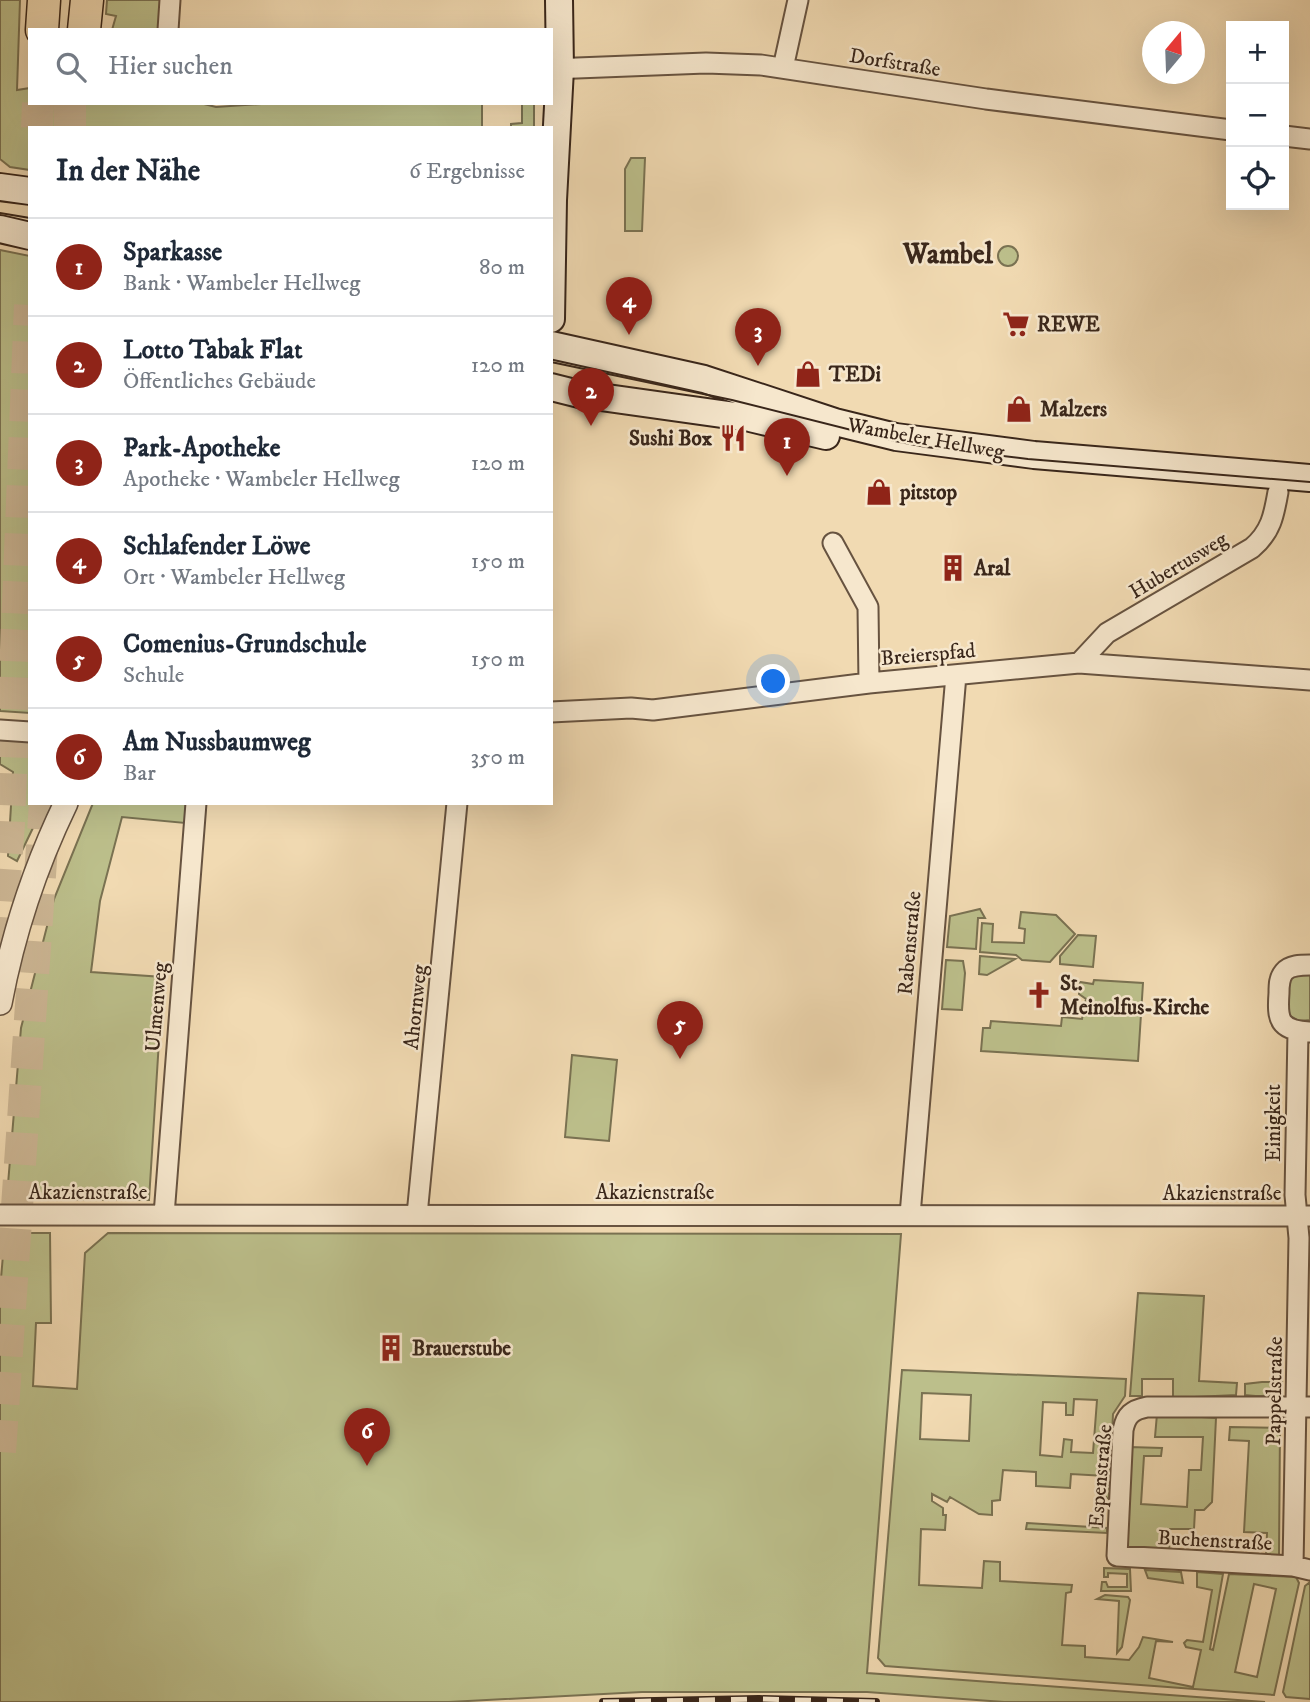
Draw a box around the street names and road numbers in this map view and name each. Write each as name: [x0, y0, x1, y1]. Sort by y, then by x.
street label: Dorfstraße: [847, 43, 943, 83]
street label: Wambeler Hellweg: [844, 412, 1007, 466]
street label: Hubertusweg: [1125, 526, 1233, 605]
street label: Breierspfad: [880, 638, 977, 672]
street label: Rabenstraße: [893, 890, 928, 996]
street label: Ulmenweg: [140, 960, 174, 1053]
street label: Ahornweg: [399, 962, 433, 1051]
street label: Einigkeit: [1261, 1084, 1287, 1162]
street label: Akazienstraße: [29, 1180, 148, 1206]
street label: Akazienstraße: [596, 1180, 715, 1206]
street label: Akazienstraße: [1163, 1181, 1282, 1207]
street label: Pappelstraße: [1261, 1336, 1289, 1446]
street label: Espenstraße: [1084, 1423, 1119, 1529]
street label: Buchenstraße: [1157, 1525, 1273, 1557]

